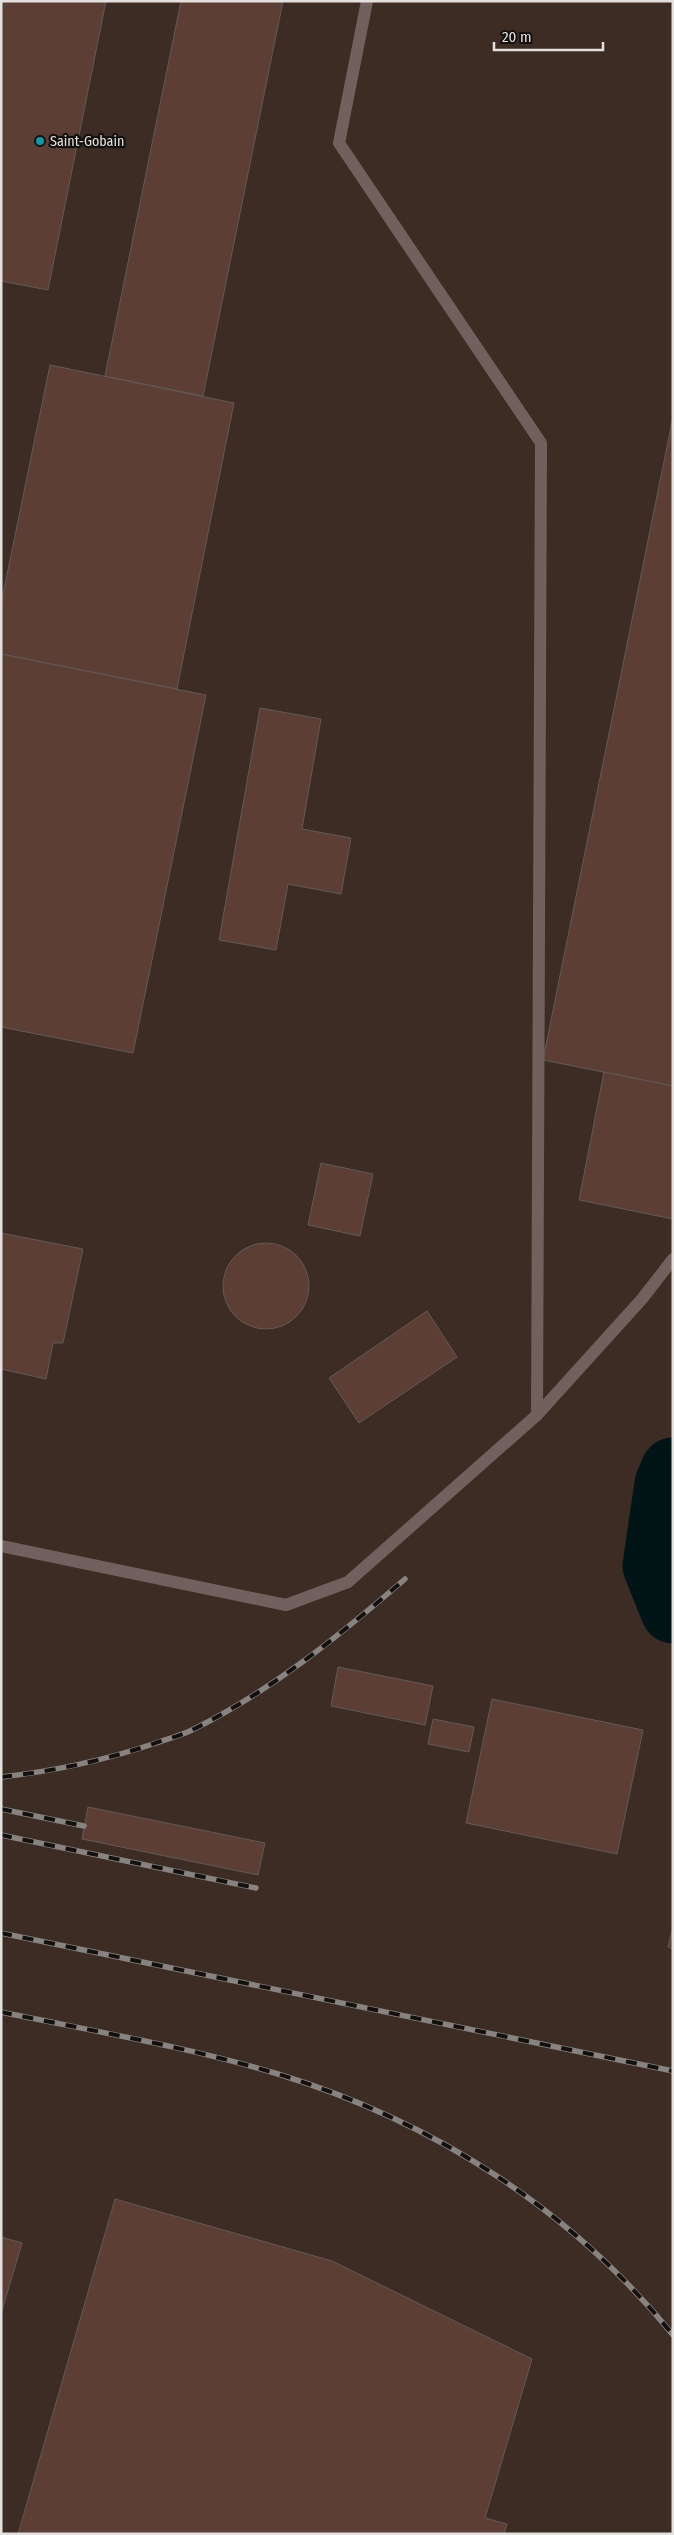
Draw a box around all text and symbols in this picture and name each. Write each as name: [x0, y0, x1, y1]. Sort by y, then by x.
scale bar: [494, 20, 603, 52]
text: 20 m: [502, 28, 532, 46]
place label: Saint-Gobain: [50, 133, 124, 150]
marker: Saint-Gobain: [34, 135, 46, 147]

